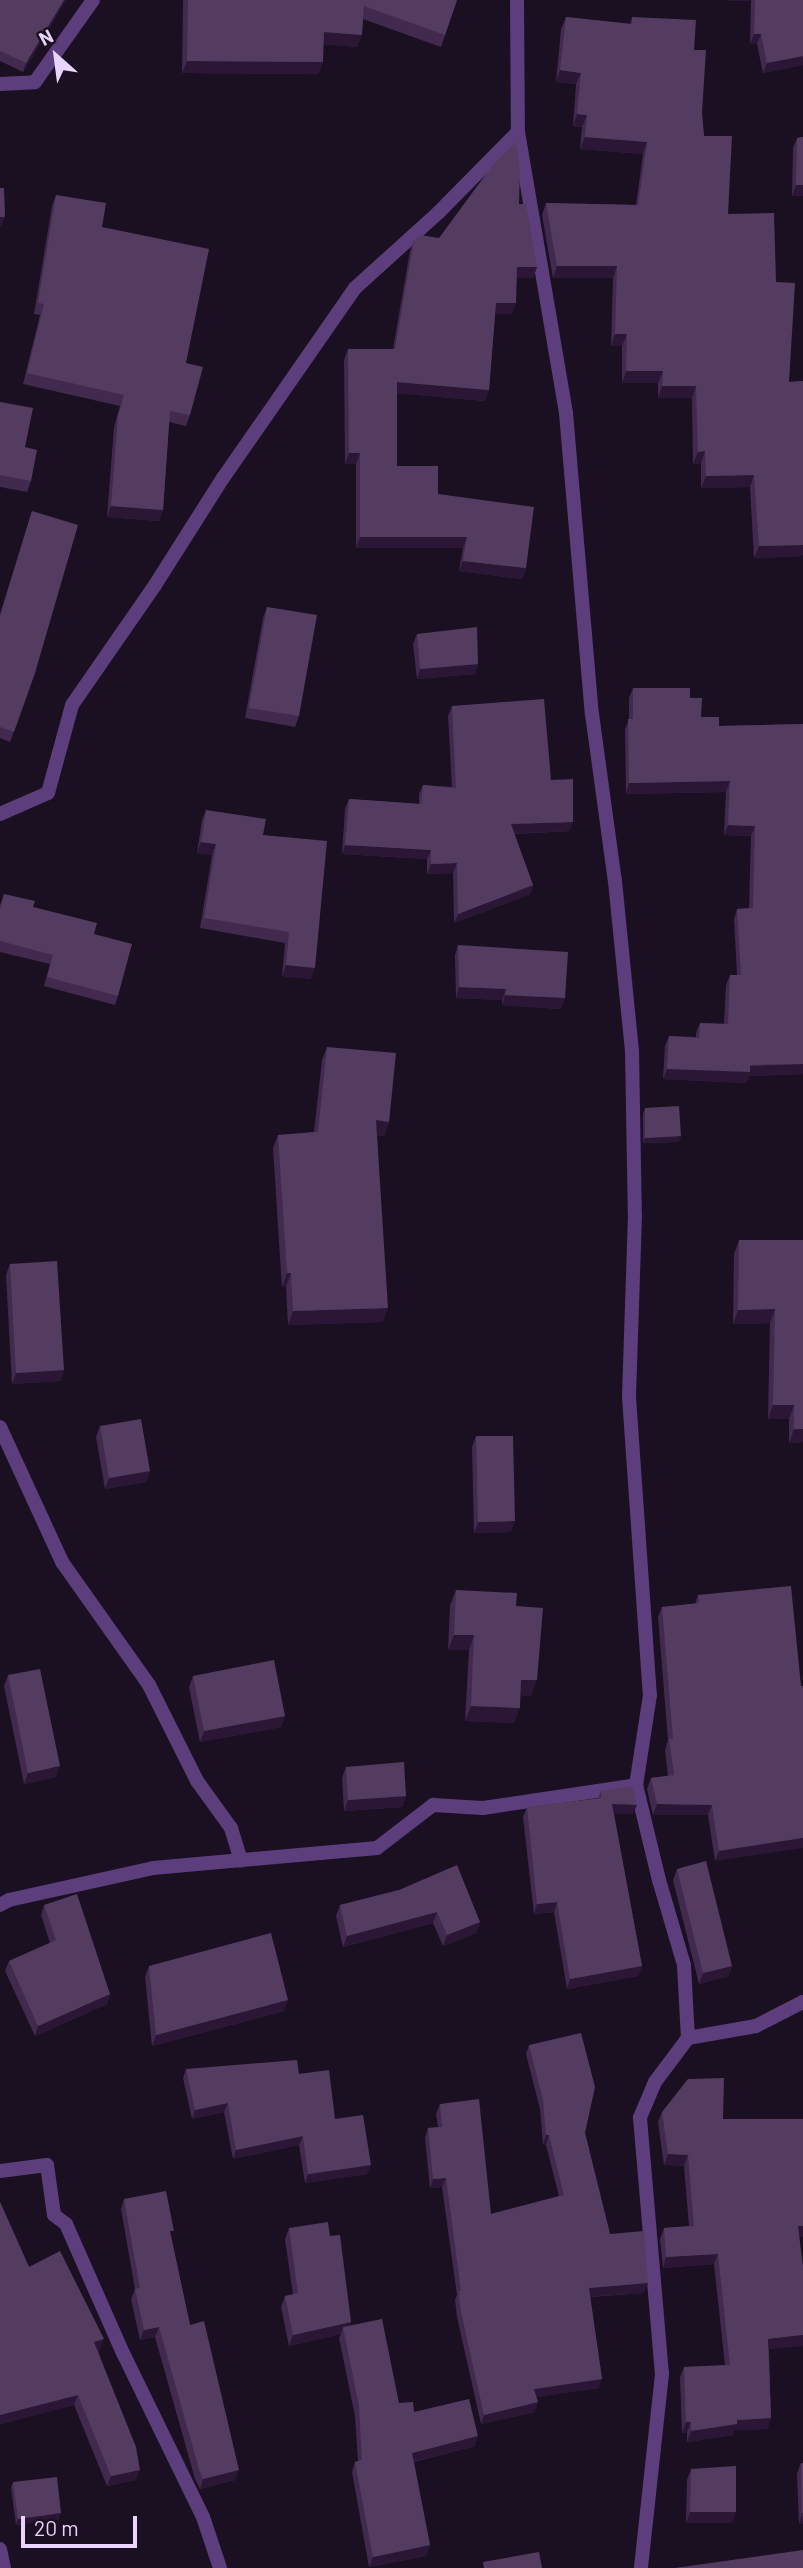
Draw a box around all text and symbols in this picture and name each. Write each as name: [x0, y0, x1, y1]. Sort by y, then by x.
north arrow: [21, 21, 91, 91]
text: N: [35, 24, 57, 50]
scale bar: [24, 2502, 140, 2546]
text: 20 m: [34, 2515, 79, 2540]

